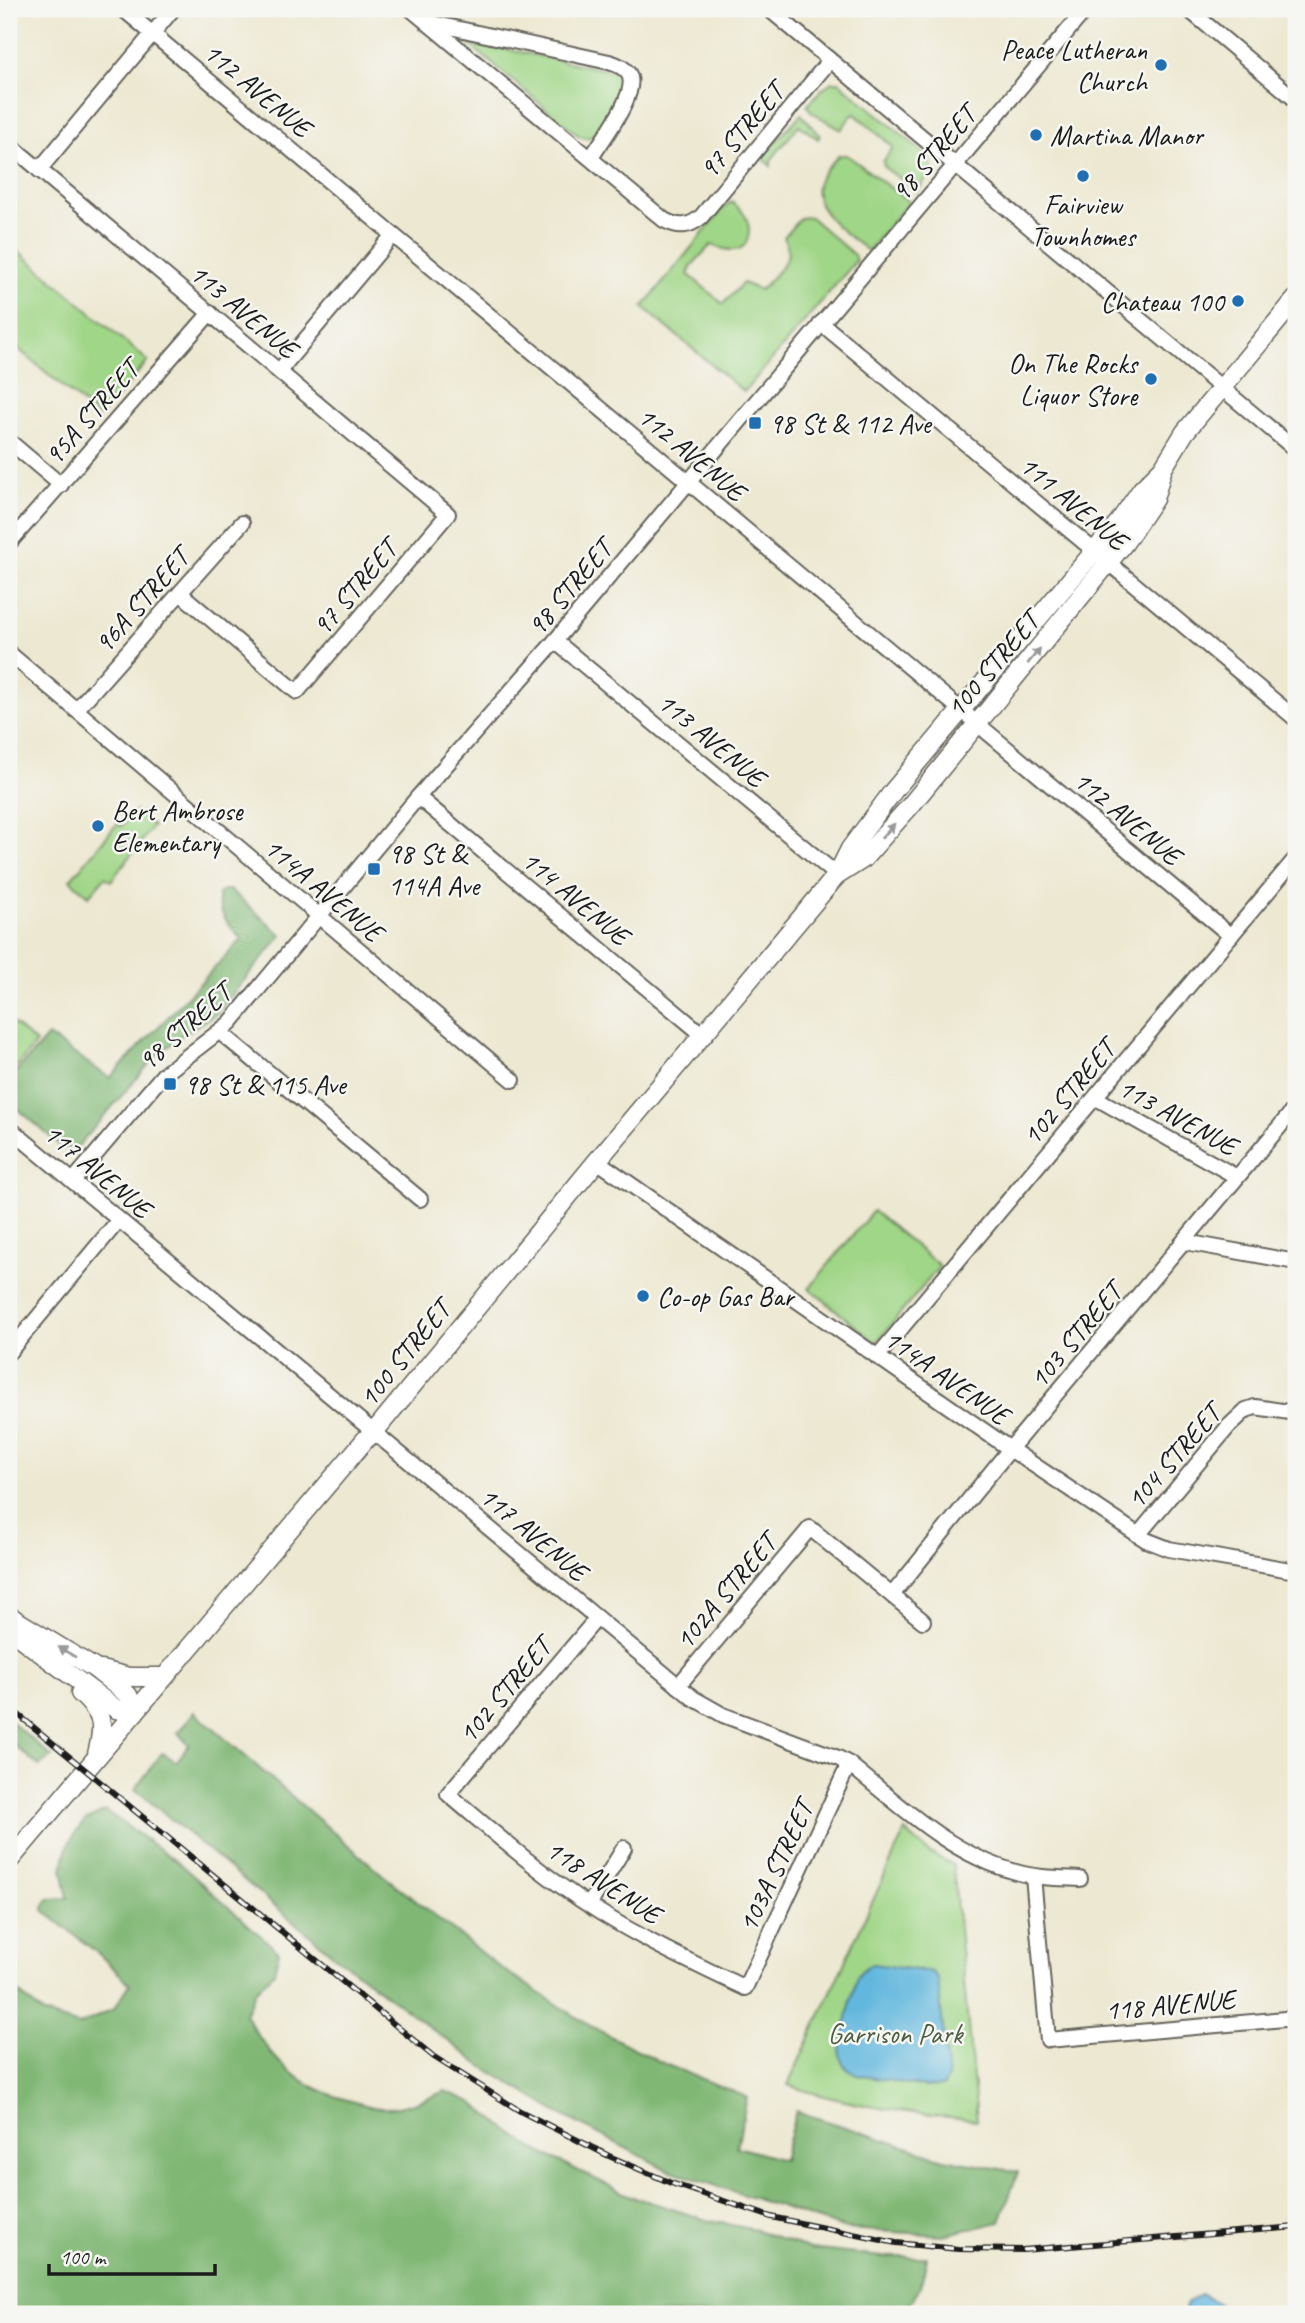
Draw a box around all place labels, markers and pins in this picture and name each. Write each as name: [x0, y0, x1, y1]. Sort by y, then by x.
place label: Peace Lutheran Church: [1001, 32, 1149, 99]
marker: Peace Lutheran Church: [1153, 57, 1169, 73]
place label: Martina Manor: [1050, 118, 1205, 153]
marker: Martina Manor: [1028, 127, 1044, 143]
marker: Fairview Townhomes: [1075, 168, 1091, 184]
place label: Fairview Townhomes: [1031, 187, 1137, 254]
place label: Chateau 100: [1101, 284, 1226, 319]
marker: Chateau 100: [1230, 293, 1246, 309]
place label: On The Rocks Liquor Store: [1008, 346, 1139, 413]
marker: On The Rocks Liquor Store: [1143, 371, 1159, 387]
place label: 98 St & 112 Ave: [769, 406, 933, 441]
marker: 98 St & 112 Ave: [747, 415, 763, 431]
place label: Bert Ambrose Elementary: [112, 793, 244, 860]
marker: Bert Ambrose Elementary: [90, 818, 106, 834]
place label: 98 St & 114A Ave: [388, 836, 481, 903]
marker: 98 St & 114A Ave: [366, 861, 382, 877]
place label: 98 St & 115 Ave: [184, 1067, 348, 1102]
marker: 98 St & 115 Ave: [162, 1076, 178, 1092]
place label: Co-op Gas Bar: [657, 1279, 795, 1314]
marker: Co-op Gas Bar: [635, 1288, 651, 1304]

